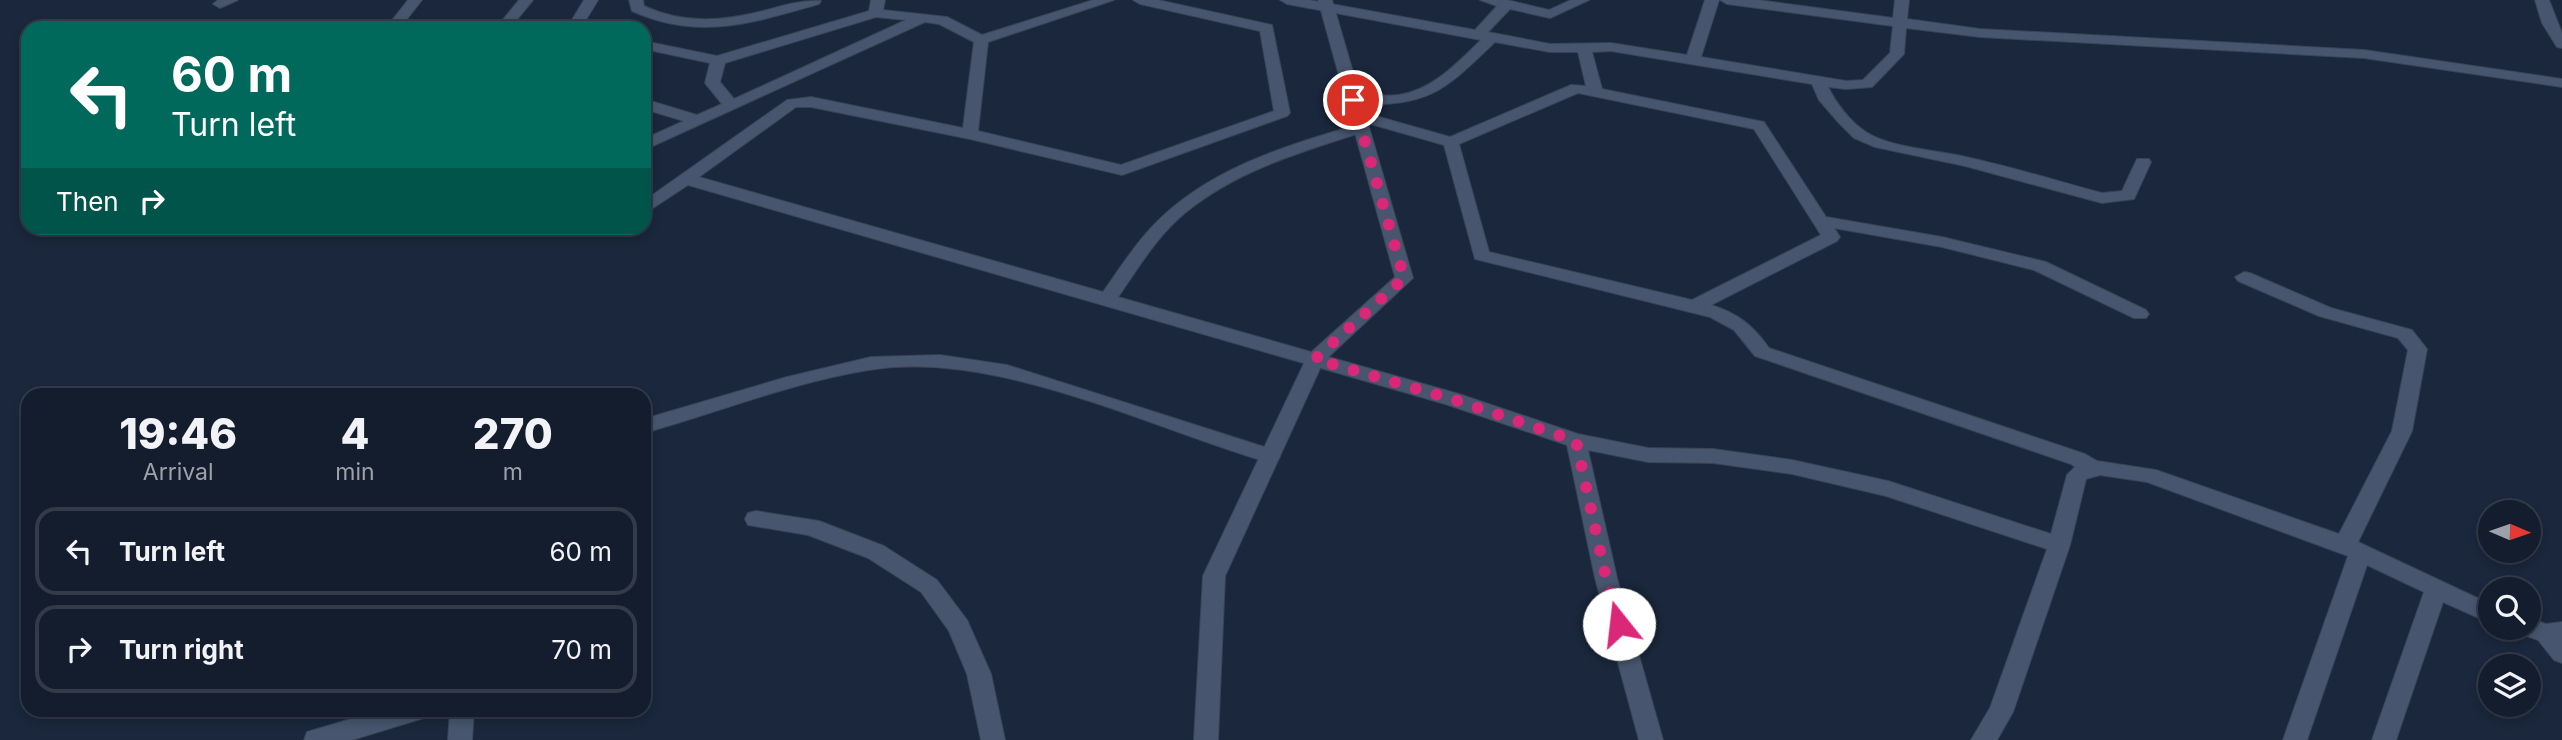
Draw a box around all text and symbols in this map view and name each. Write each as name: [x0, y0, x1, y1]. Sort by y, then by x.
text: 60 m: [171, 45, 292, 104]
icon: left: [56, 49, 147, 140]
pin: [1323, 70, 1383, 130]
icon: arrive: [1334, 81, 1372, 119]
text: Turn left: [171, 105, 296, 144]
icon: right: [133, 182, 171, 220]
text: Then: [56, 186, 119, 217]
text: 19:46: [119, 408, 237, 459]
text: 4: [341, 408, 369, 459]
text: 270: [473, 408, 553, 459]
text: Arrival: [143, 458, 214, 486]
text: min: [335, 458, 375, 486]
text: m: [503, 458, 523, 486]
north arrow: [2478, 500, 2541, 564]
map controls: [2478, 500, 2541, 717]
icon: left: [60, 532, 98, 570]
text: Turn left: [119, 536, 225, 567]
text: 60 m: [549, 536, 612, 567]
button: search: [2478, 577, 2541, 640]
position arrow: [1582, 587, 1656, 661]
icon: right: [60, 630, 98, 668]
text: Turn right: [119, 634, 244, 665]
text: 70 m: [551, 634, 612, 665]
button: layers: [2478, 654, 2541, 717]

